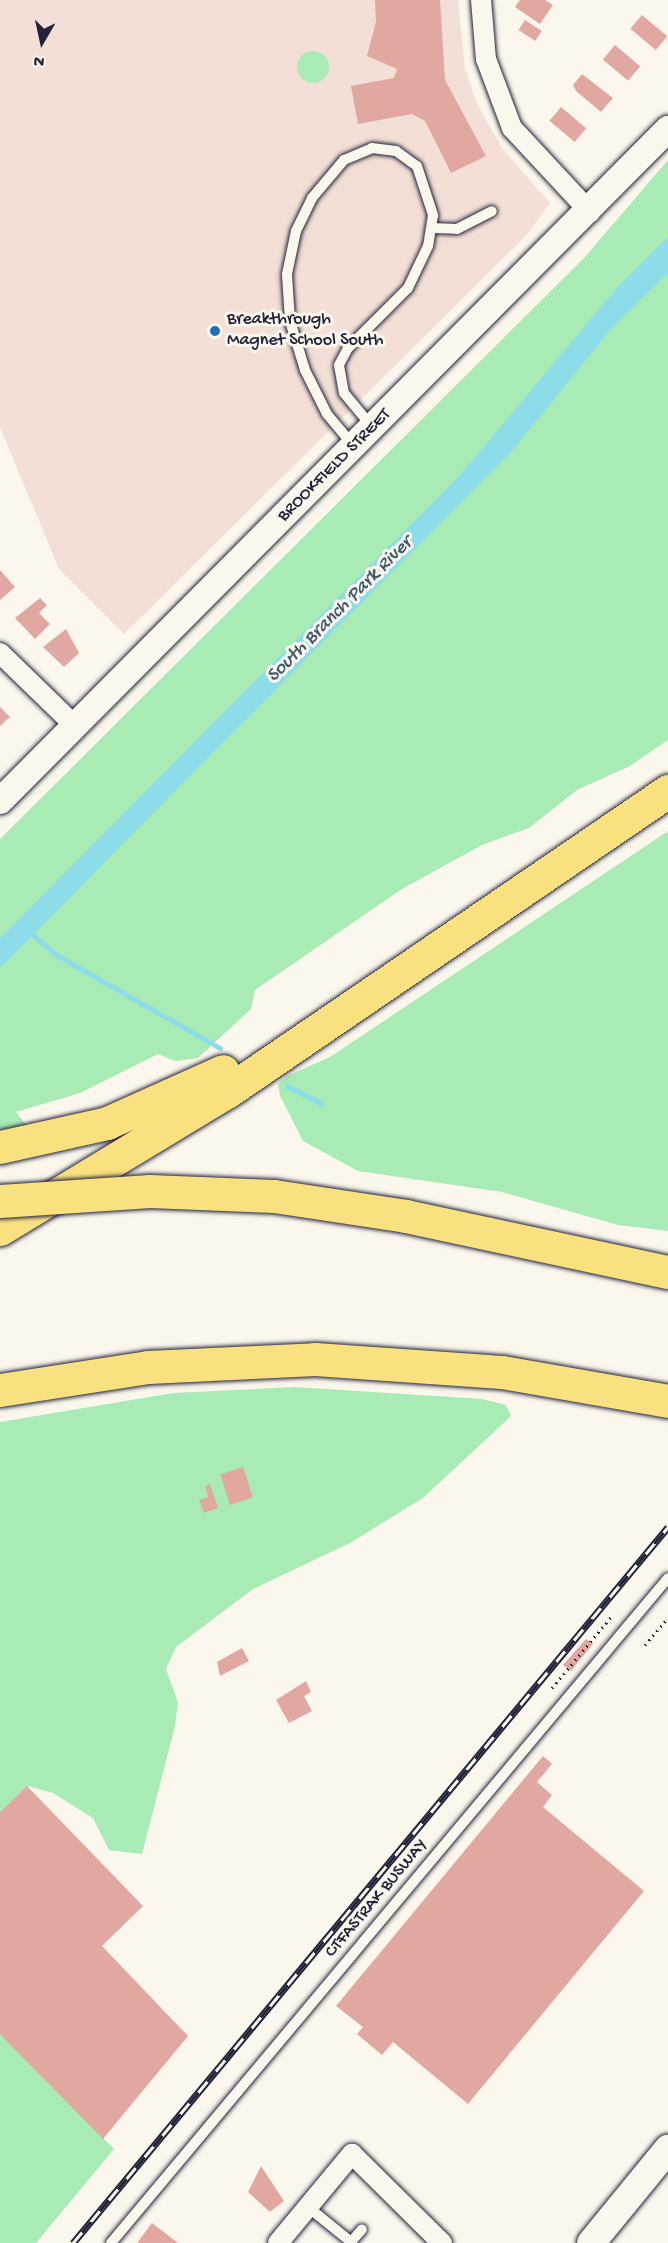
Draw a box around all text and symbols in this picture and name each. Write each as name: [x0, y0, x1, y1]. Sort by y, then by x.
north arrow: [12, 12, 72, 72]
text: N: [32, 50, 46, 70]
place label: Breakthrough Magnet School South: [227, 310, 383, 352]
marker: Breakthrough Magnet School South: [208, 324, 222, 338]
street label: BROOKFIELD STREET: [274, 405, 396, 527]
water label: South Branch Park River: [262, 532, 418, 688]
street label: CTFASTRAK BUSWAY: [321, 1835, 433, 1963]

